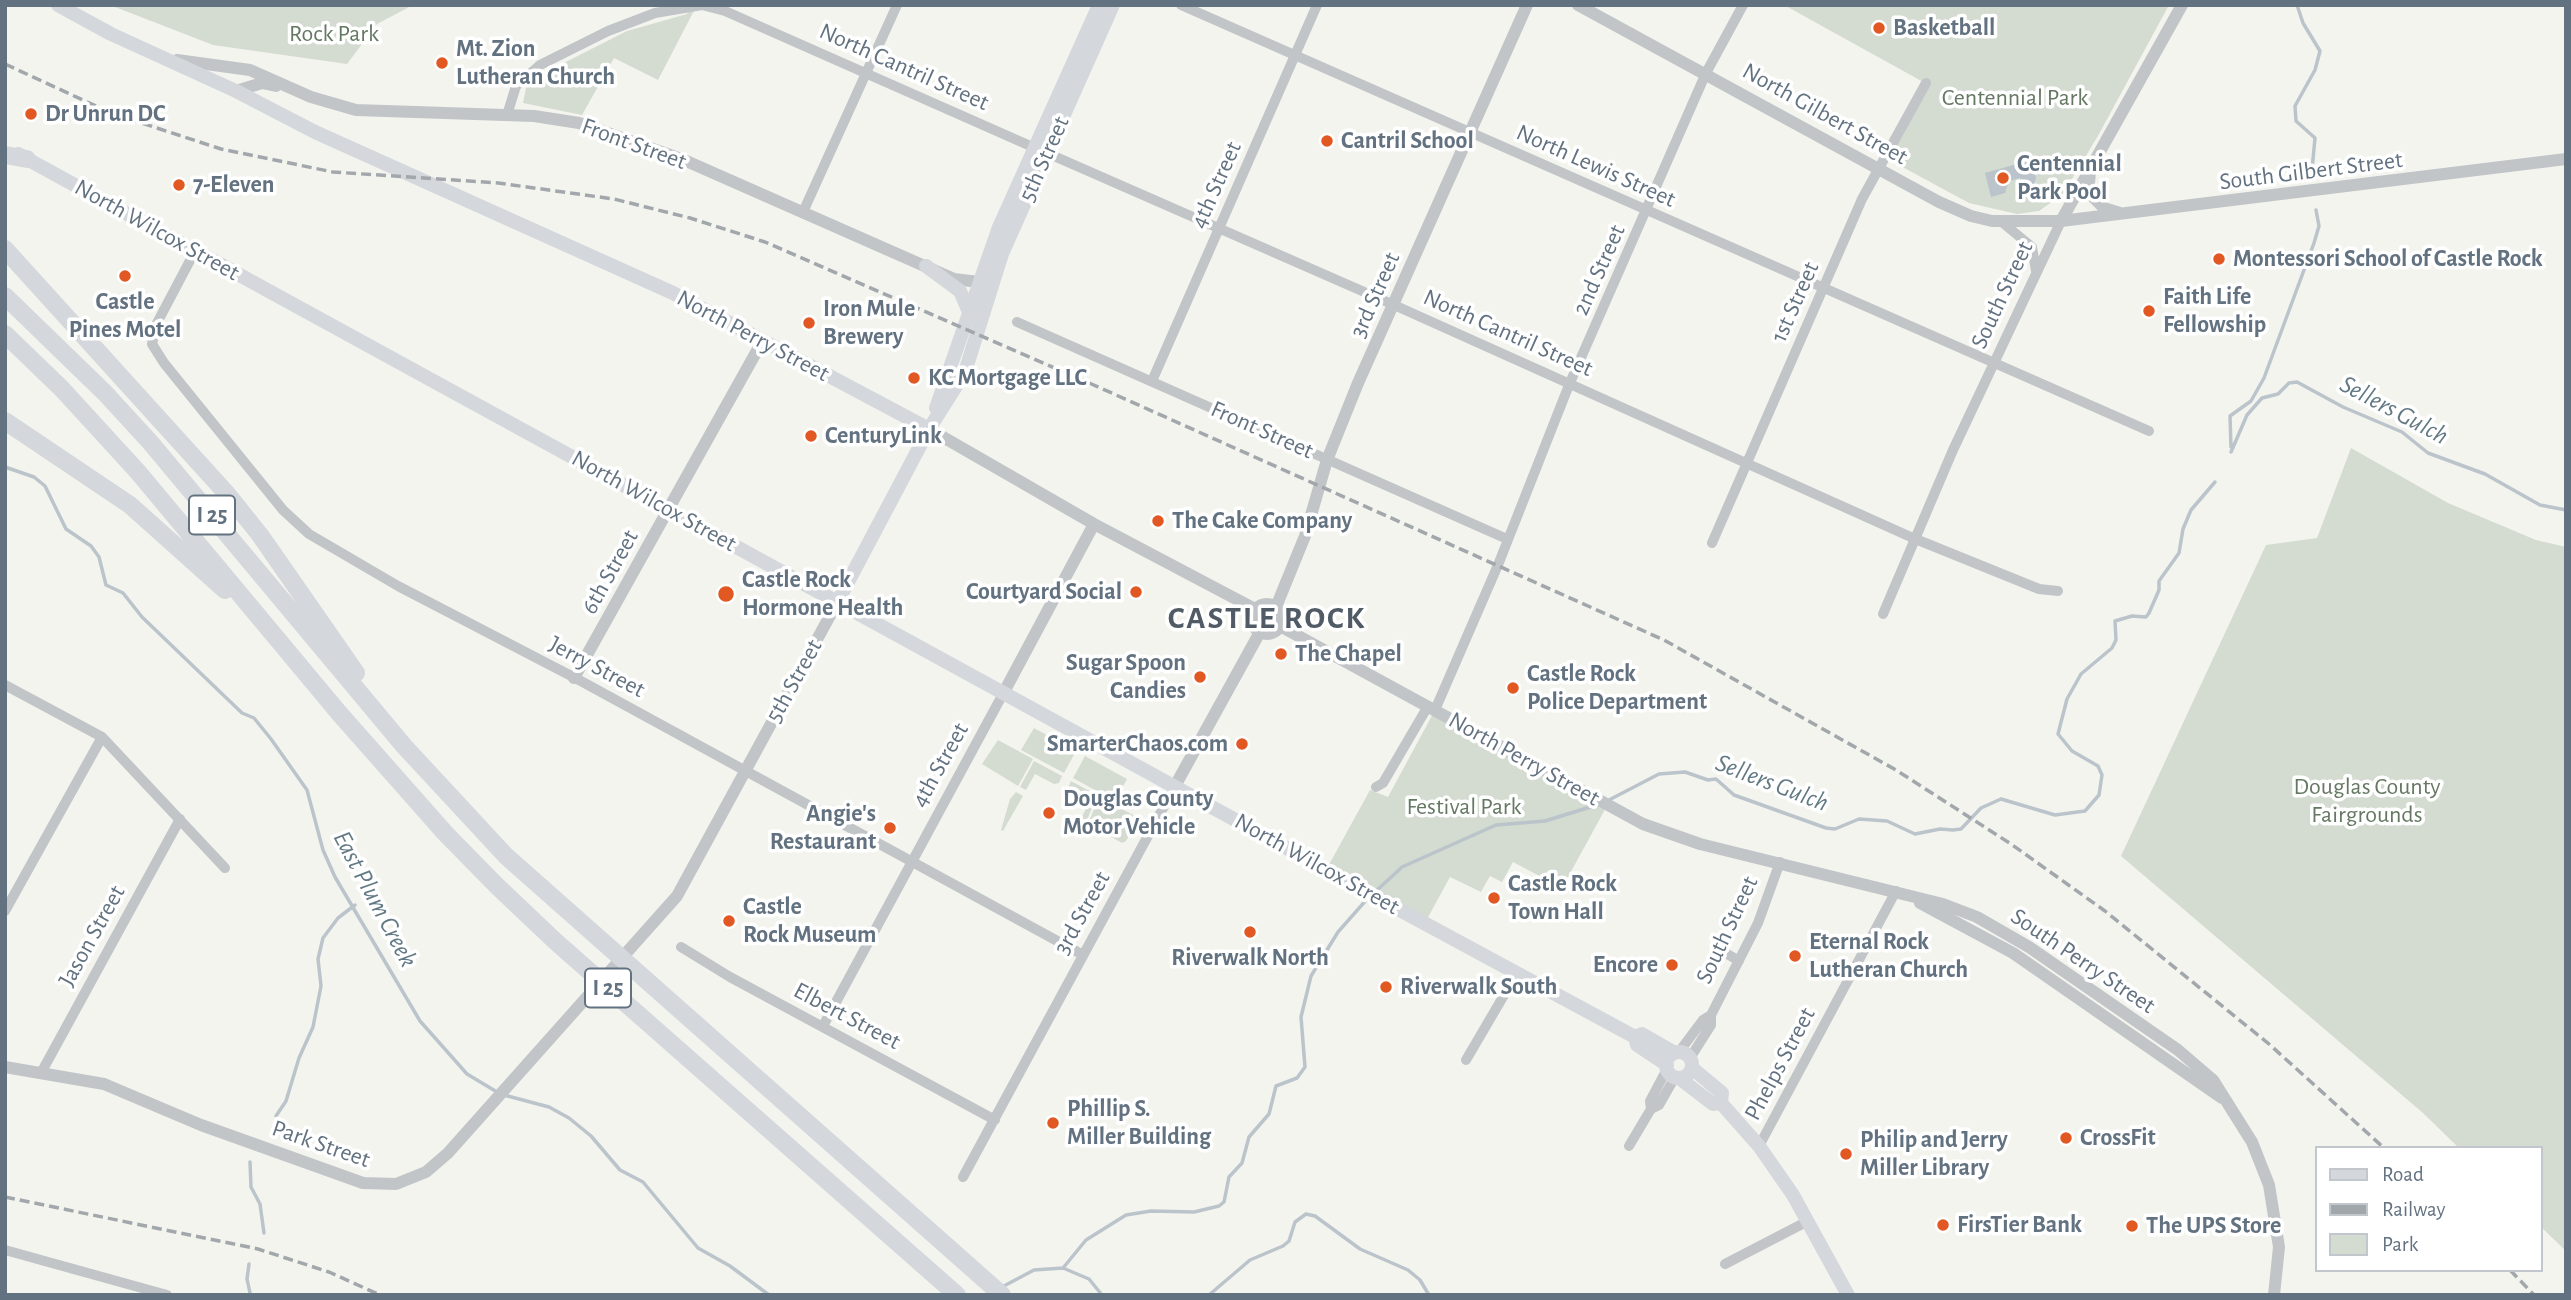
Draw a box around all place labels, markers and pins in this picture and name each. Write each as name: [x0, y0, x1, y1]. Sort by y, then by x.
place label: Basketball: [1893, 14, 1995, 42]
marker: Basketball: [1871, 20, 1887, 36]
place label: Mt. Zion Lutheran Church: [456, 35, 615, 91]
marker: Mt. Zion Lutheran Church: [434, 55, 450, 71]
place label: Dr Unrun DC: [45, 100, 165, 128]
marker: Dr Unrun DC: [23, 106, 39, 122]
place label: Cantril School: [1341, 127, 1474, 155]
marker: Cantril School: [1319, 133, 1335, 149]
place label: Centennial Park Pool: [2017, 150, 2122, 206]
marker: Centennial Park Pool: [1995, 170, 2011, 186]
place label: 7-Eleven: [193, 171, 274, 199]
marker: 7-Eleven: [171, 177, 187, 193]
place label: Montessori School of Castle Rock: [2233, 245, 2543, 273]
marker: Montessori School of Castle Rock: [2211, 251, 2227, 267]
marker: Castle Pines Motel: [117, 268, 133, 284]
place label: Faith Life Fellowship: [2163, 283, 2266, 339]
place label: Castle Pines Motel: [69, 288, 181, 344]
place label: Iron Mule Brewery: [823, 295, 915, 351]
marker: Faith Life Fellowship: [2141, 303, 2157, 319]
marker: Iron Mule Brewery: [801, 315, 817, 331]
place label: KC Mortgage LLC: [928, 364, 1087, 392]
marker: KC Mortgage LLC: [906, 370, 922, 386]
place label: CenturyLink: [825, 422, 942, 450]
marker: CenturyLink: [803, 428, 819, 444]
place label: The Cake Company: [1172, 507, 1352, 535]
marker: The Cake Company: [1150, 513, 1166, 529]
place label: Castle Rock Hormone Health: [742, 566, 903, 622]
place label: Courtyard Social: [966, 578, 1122, 606]
marker: Castle Rock Hormone Health: [716, 584, 736, 604]
marker: Courtyard Social: [1128, 584, 1144, 600]
place label: The Chapel: [1295, 640, 1402, 668]
marker: The Chapel: [1273, 646, 1289, 662]
place label: Sugar Spoon Candies: [1066, 649, 1186, 705]
place label: Castle Rock Police Department: [1527, 660, 1707, 716]
marker: Sugar Spoon Candies: [1192, 669, 1208, 685]
marker: Castle Rock Police Department: [1505, 680, 1521, 696]
place label: SmarterChaos.com: [1047, 730, 1228, 758]
marker: SmarterChaos.com: [1234, 736, 1250, 752]
place label: Douglas County Motor Vehicle: [1063, 785, 1214, 841]
place label: Angie's Restaurant: [770, 800, 876, 856]
marker: Douglas County Motor Vehicle: [1041, 805, 1057, 821]
marker: Angie's Restaurant: [882, 820, 898, 836]
place label: Castle Rock Town Hall: [1508, 870, 1617, 926]
marker: Castle Rock Town Hall: [1486, 890, 1502, 906]
place label: Castle Rock Museum: [743, 893, 876, 949]
marker: Castle Rock Museum: [721, 913, 737, 929]
marker: Riverwalk North: [1242, 924, 1258, 940]
place label: Eternal Rock Lutheran Church: [1809, 928, 1968, 984]
place label: Riverwalk North: [1171, 944, 1329, 972]
marker: Eternal Rock Lutheran Church: [1787, 948, 1803, 964]
place label: Encore: [1593, 951, 1658, 979]
marker: Encore: [1664, 957, 1680, 973]
place label: Riverwalk South: [1400, 973, 1557, 1001]
marker: Riverwalk South: [1378, 979, 1394, 995]
place label: Phillip S. Miller Building: [1067, 1095, 1211, 1151]
marker: Phillip S. Miller Building: [1045, 1115, 1061, 1131]
place label: CrossFit: [2080, 1124, 2156, 1152]
place label: Philip and Jerry Miller Library: [1860, 1126, 2008, 1182]
marker: CrossFit: [2058, 1130, 2074, 1146]
marker: Philip and Jerry Miller Library: [1838, 1146, 1854, 1162]
place label: FirsTier Bank: [1957, 1211, 2082, 1239]
place label: The UPS Store: [2146, 1212, 2281, 1240]
marker: FirsTier Bank: [1935, 1217, 1951, 1233]
marker: The UPS Store: [2124, 1218, 2140, 1234]

